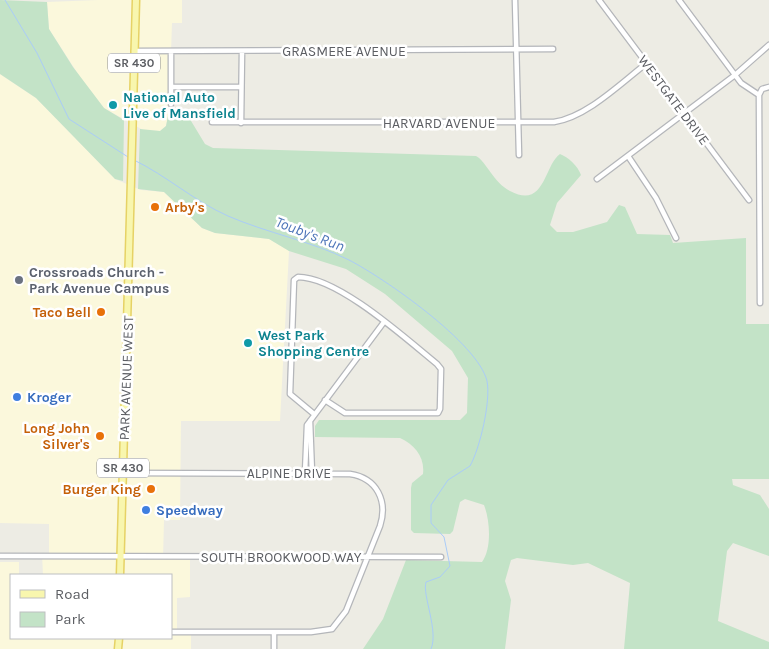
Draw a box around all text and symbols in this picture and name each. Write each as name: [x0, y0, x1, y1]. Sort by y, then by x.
street label: GRASMERE AVENUE: [282, 43, 406, 60]
street label: WESTGATE DRIVE: [634, 52, 713, 149]
road number: SR 430: [108, 54, 160, 72]
place label: National Auto Live of Mansfield: [123, 89, 236, 122]
marker: National Auto Live of Mansfield: [107, 99, 119, 111]
street label: HARVARD AVENUE: [383, 115, 495, 132]
place label: Arby's: [165, 199, 205, 216]
marker: Arby's: [149, 201, 161, 213]
water label: Touby's Run: [273, 213, 347, 255]
place label: Crossroads Church - Park Avenue Campus: [29, 264, 169, 297]
marker: Crossroads Church - Park Avenue Campus: [13, 274, 25, 286]
place label: Taco Bell: [33, 304, 91, 321]
marker: Taco Bell: [95, 306, 107, 318]
street label: PARK AVENUE WEST: [116, 315, 137, 441]
place label: West Park Shopping Centre: [258, 327, 369, 360]
marker: West Park Shopping Centre: [242, 337, 254, 349]
place label: Kroger: [27, 389, 71, 406]
marker: Kroger: [11, 391, 23, 403]
place label: Long John Silver's: [23, 420, 90, 453]
marker: Long John Silver's: [94, 430, 106, 442]
road number: SR 430: [97, 458, 149, 478]
street label: ALPINE DRIVE: [247, 465, 331, 482]
place label: Burger King: [63, 481, 141, 498]
marker: Burger King: [145, 483, 157, 495]
place label: Speedway: [156, 502, 223, 519]
marker: Speedway: [140, 504, 152, 516]
street label: SOUTH BROOKWOOD WAY: [201, 549, 362, 566]
legend: [10, 574, 172, 639]
text: Road: [55, 585, 90, 603]
text: Park: [55, 610, 85, 628]

